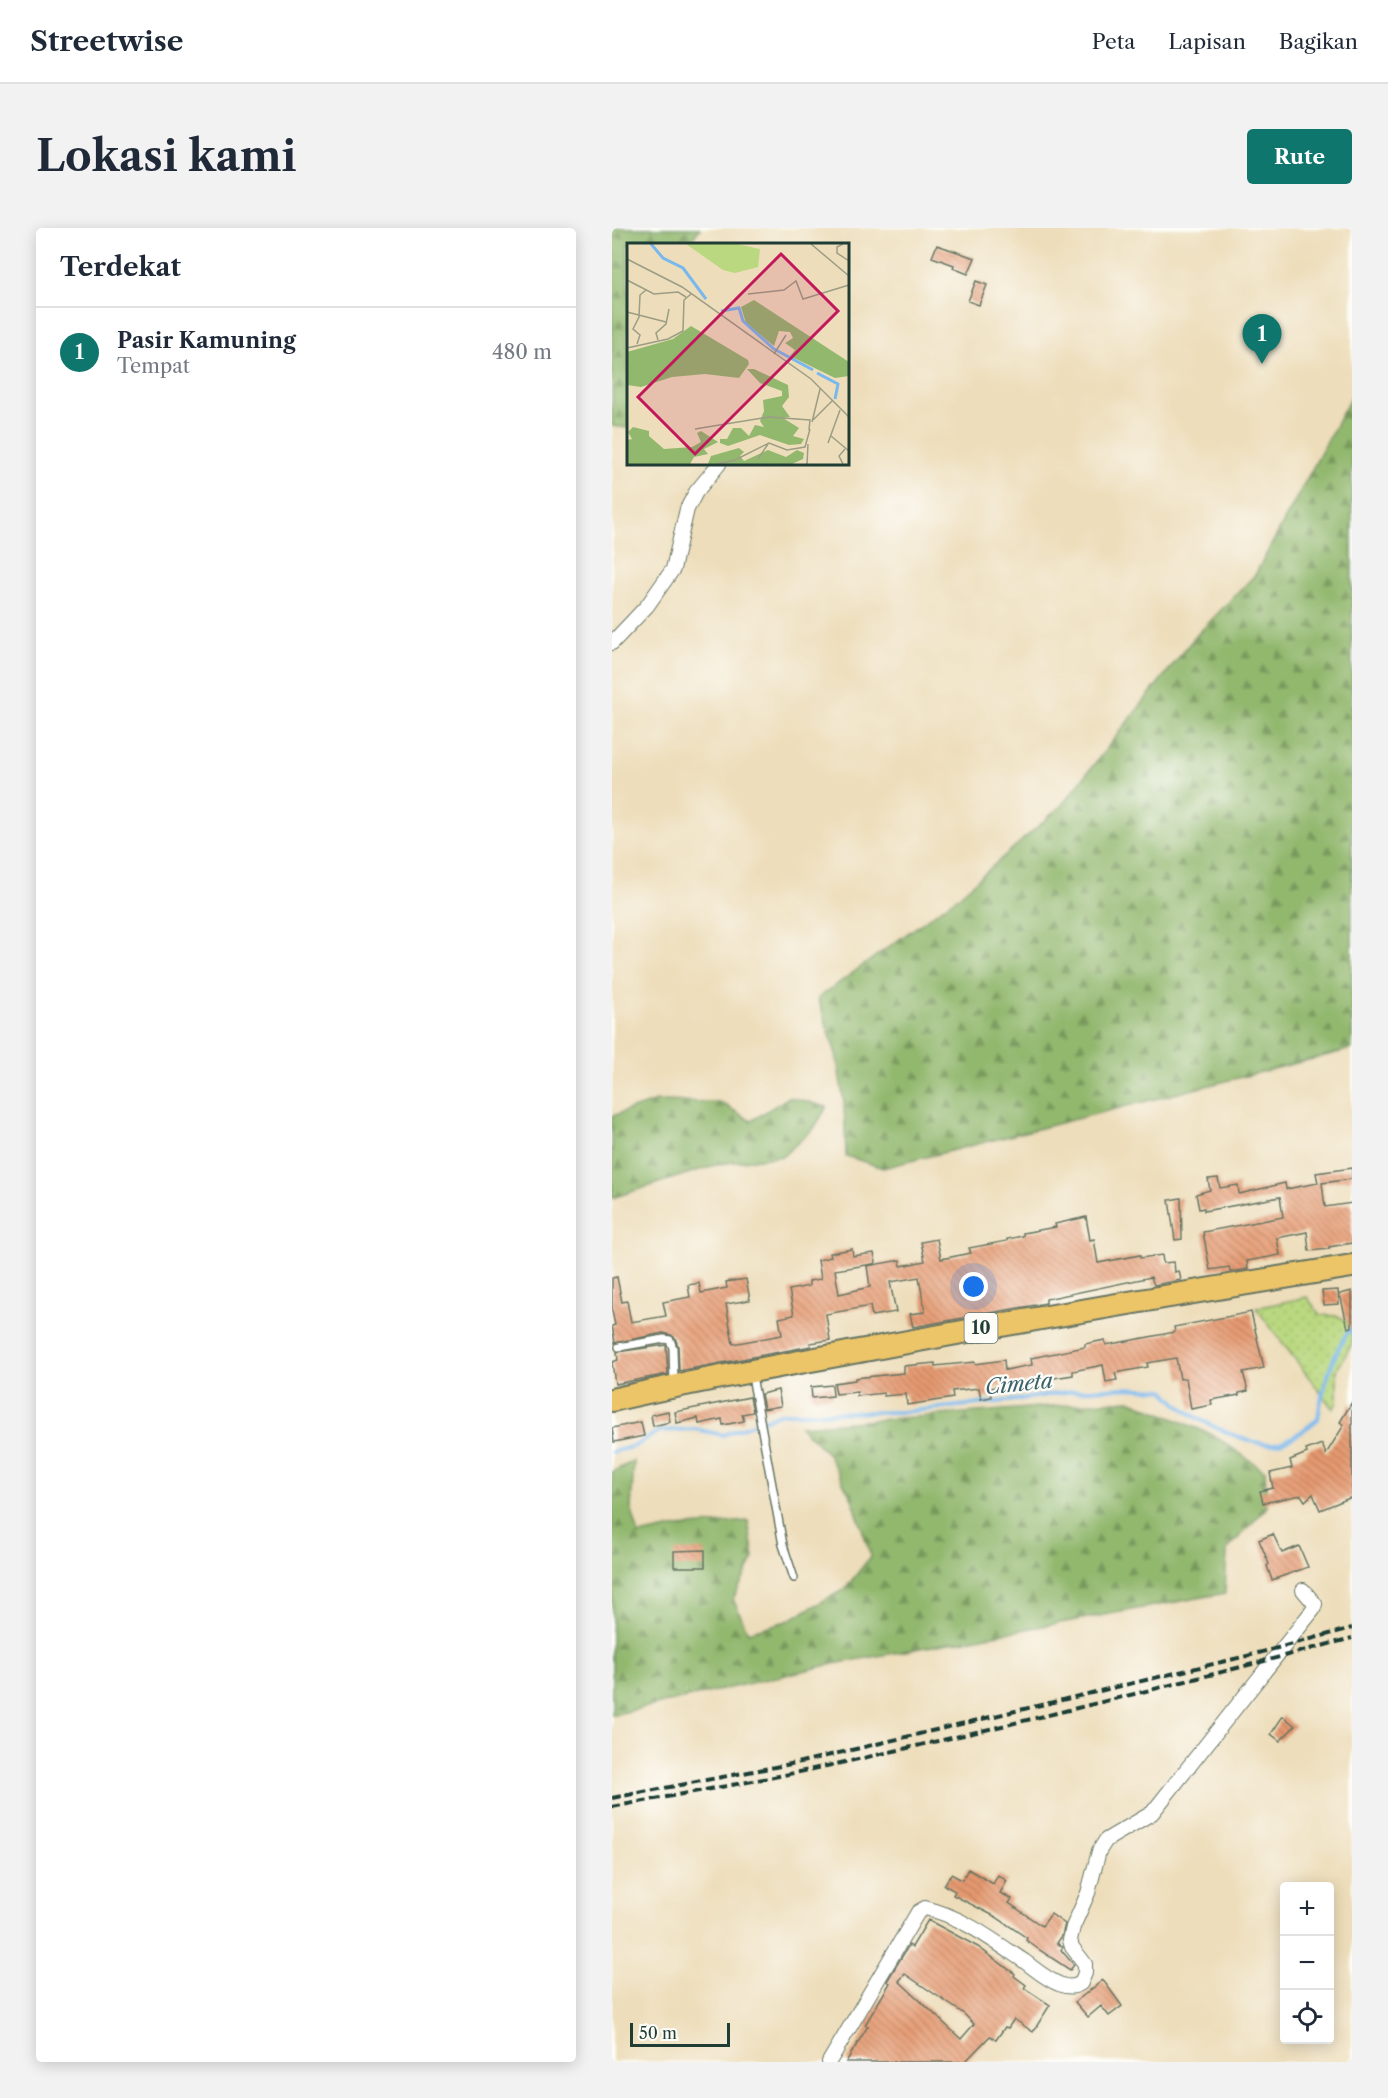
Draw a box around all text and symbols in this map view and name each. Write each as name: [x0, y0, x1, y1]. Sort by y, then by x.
text: Streetwise: [30, 24, 184, 58]
text: Peta: [1092, 29, 1135, 54]
text: Lapisan: [1168, 29, 1246, 54]
text: Bagikan: [1279, 29, 1358, 54]
button: Rute: [1247, 129, 1352, 184]
text: Lokasi kami: [36, 130, 297, 182]
inset map: [627, 243, 849, 465]
text: Terdekat: [60, 251, 181, 283]
pin: 1: [1242, 314, 1282, 364]
text: Pasir Kamuning: [117, 327, 296, 354]
text: 1: [75, 340, 84, 364]
text: 480 m: [492, 340, 552, 364]
text: Tempat: [117, 354, 190, 378]
your location: [959, 1272, 988, 1301]
road number: 10: [964, 1313, 998, 1343]
water label: Cimeta: [984, 1367, 1055, 1400]
map controls: [1280, 1882, 1334, 2044]
button: +: [1280, 1882, 1334, 1936]
button: −: [1280, 1936, 1334, 1990]
button: locate: [1280, 1990, 1334, 2044]
scale bar: [630, 2020, 730, 2048]
text: 50 m: [639, 2023, 677, 2043]

